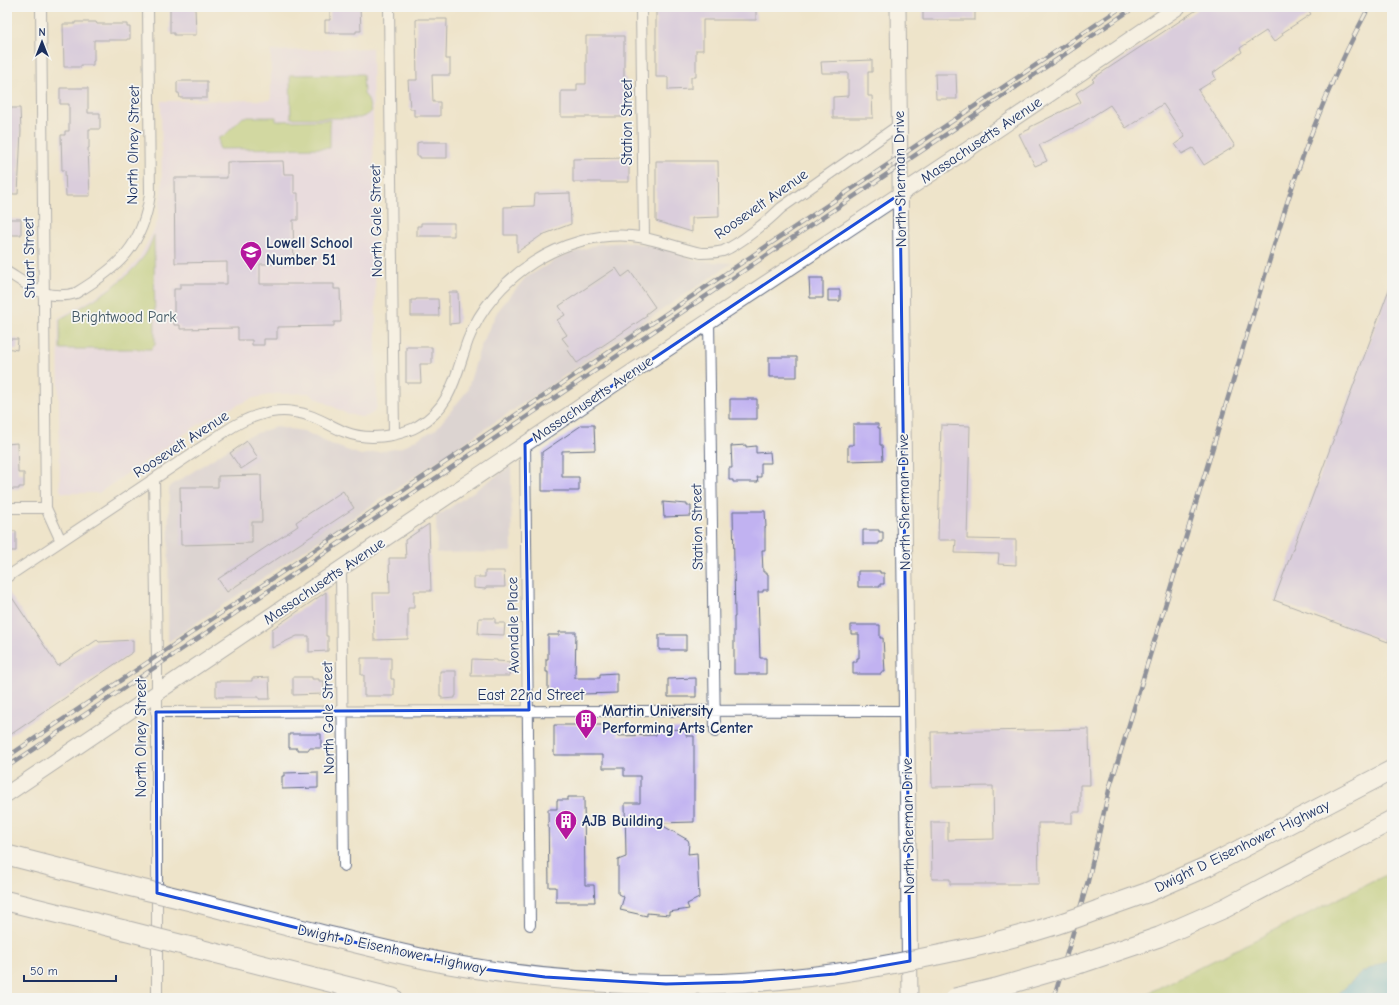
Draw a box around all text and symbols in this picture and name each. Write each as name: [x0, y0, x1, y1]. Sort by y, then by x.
north arrow: [22, 22, 62, 62]
text: N: [38, 26, 46, 39]
street label: Station Street: [618, 78, 636, 165]
street label: North Olney Street: [123, 85, 143, 205]
street label: Massachusetts Avenue: [917, 92, 1046, 187]
street label: North Sherman Drive: [890, 110, 910, 247]
street label: North Gale Street: [366, 164, 386, 278]
street label: Roosevelt Avenue: [711, 165, 812, 243]
street label: Stuart Street: [19, 217, 39, 299]
place label: Lowell School Number 51: [266, 234, 353, 269]
school or university icon: Lowell School Number 51: [238, 239, 264, 272]
park label: Brightwood Park: [71, 308, 177, 326]
street label: Massachusetts Avenue: [528, 351, 657, 446]
street label: Roosevelt Avenue: [130, 406, 232, 481]
street label: North Sherman Drive: [894, 433, 914, 570]
street label: Station Street: [687, 483, 707, 570]
street label: Massachusetts Avenue: [260, 533, 389, 628]
street label: Avondale Place: [503, 576, 523, 673]
street label: North Gale Street: [318, 661, 338, 775]
street label: North Olney Street: [132, 678, 150, 798]
street label: East 22nd Street: [478, 686, 585, 704]
place label: Martin University Performing Arts Center: [602, 702, 753, 737]
building icon: Martin University Performing Arts Center: [573, 707, 599, 740]
street label: North Sherman Drive: [898, 757, 918, 894]
street label: Dwight D Eisenhower Highway: [1152, 796, 1333, 896]
building icon: AJB Building: [553, 808, 579, 841]
place label: AJB Building: [582, 812, 664, 830]
street label: Dwight D Eisenhower Highway: [296, 920, 488, 978]
scale bar: [24, 957, 116, 983]
text: 50 m: [30, 964, 58, 978]

